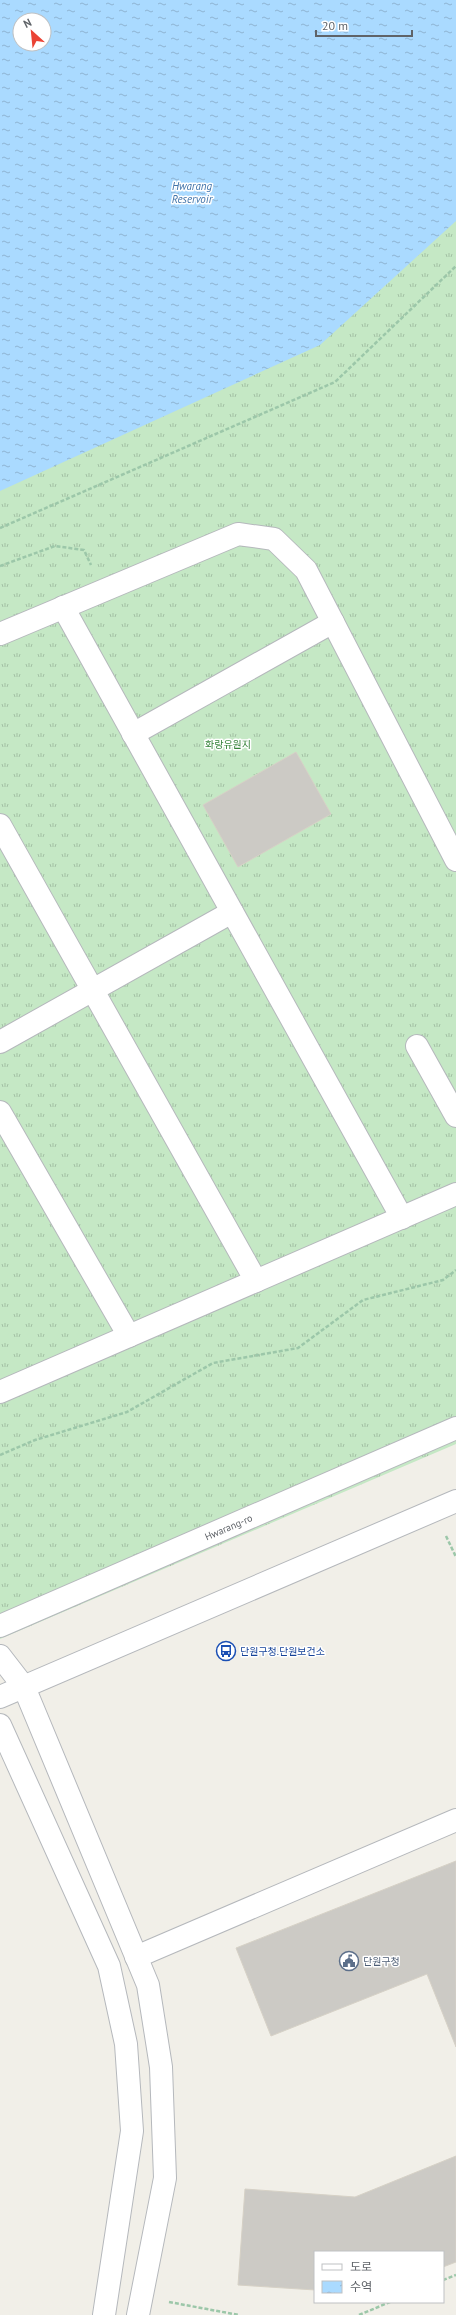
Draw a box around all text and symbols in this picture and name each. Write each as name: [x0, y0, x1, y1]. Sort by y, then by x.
north arrow: [12, 12, 52, 52]
scale bar: [316, 12, 412, 38]
text: N: [21, 15, 34, 31]
text: 20 m: [322, 18, 348, 33]
water label: Hwarang Reservoir: [172, 179, 214, 206]
park label: 화랑유원지: [205, 738, 251, 751]
street label: Hwarang-ro: [203, 1511, 254, 1543]
bus stop icon: 단원구청.단원보건소: [215, 1640, 237, 1662]
place label: 단원구청.단원보건소: [240, 1645, 325, 1658]
public building icon: 단원구청: [338, 1950, 360, 1972]
place label: 단원구청: [363, 1955, 400, 1968]
legend: [314, 2251, 444, 2303]
text: 도로: [350, 2259, 372, 2274]
text: 수역: [350, 2279, 372, 2294]

